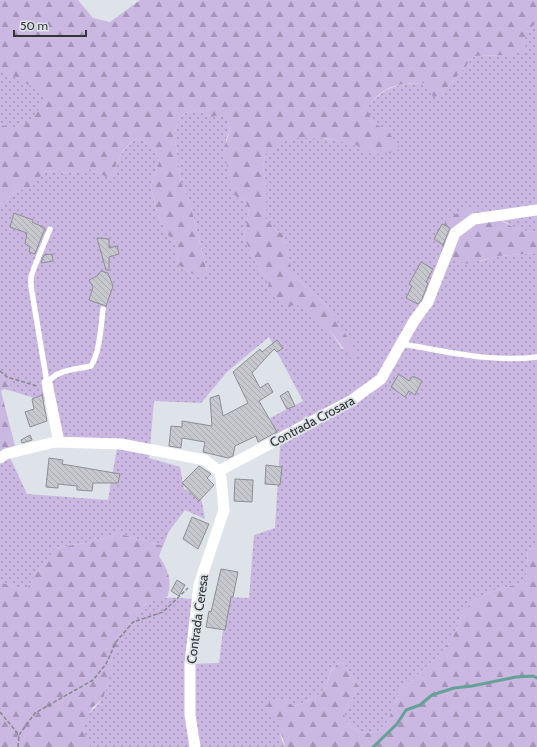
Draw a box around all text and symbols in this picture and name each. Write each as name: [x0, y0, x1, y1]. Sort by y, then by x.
scale bar: [14, 12, 86, 38]
text: 50 m: [20, 18, 48, 33]
street label: Contrada Crosara: [267, 392, 358, 450]
street label: Contrada Ceresa: [183, 573, 211, 665]

